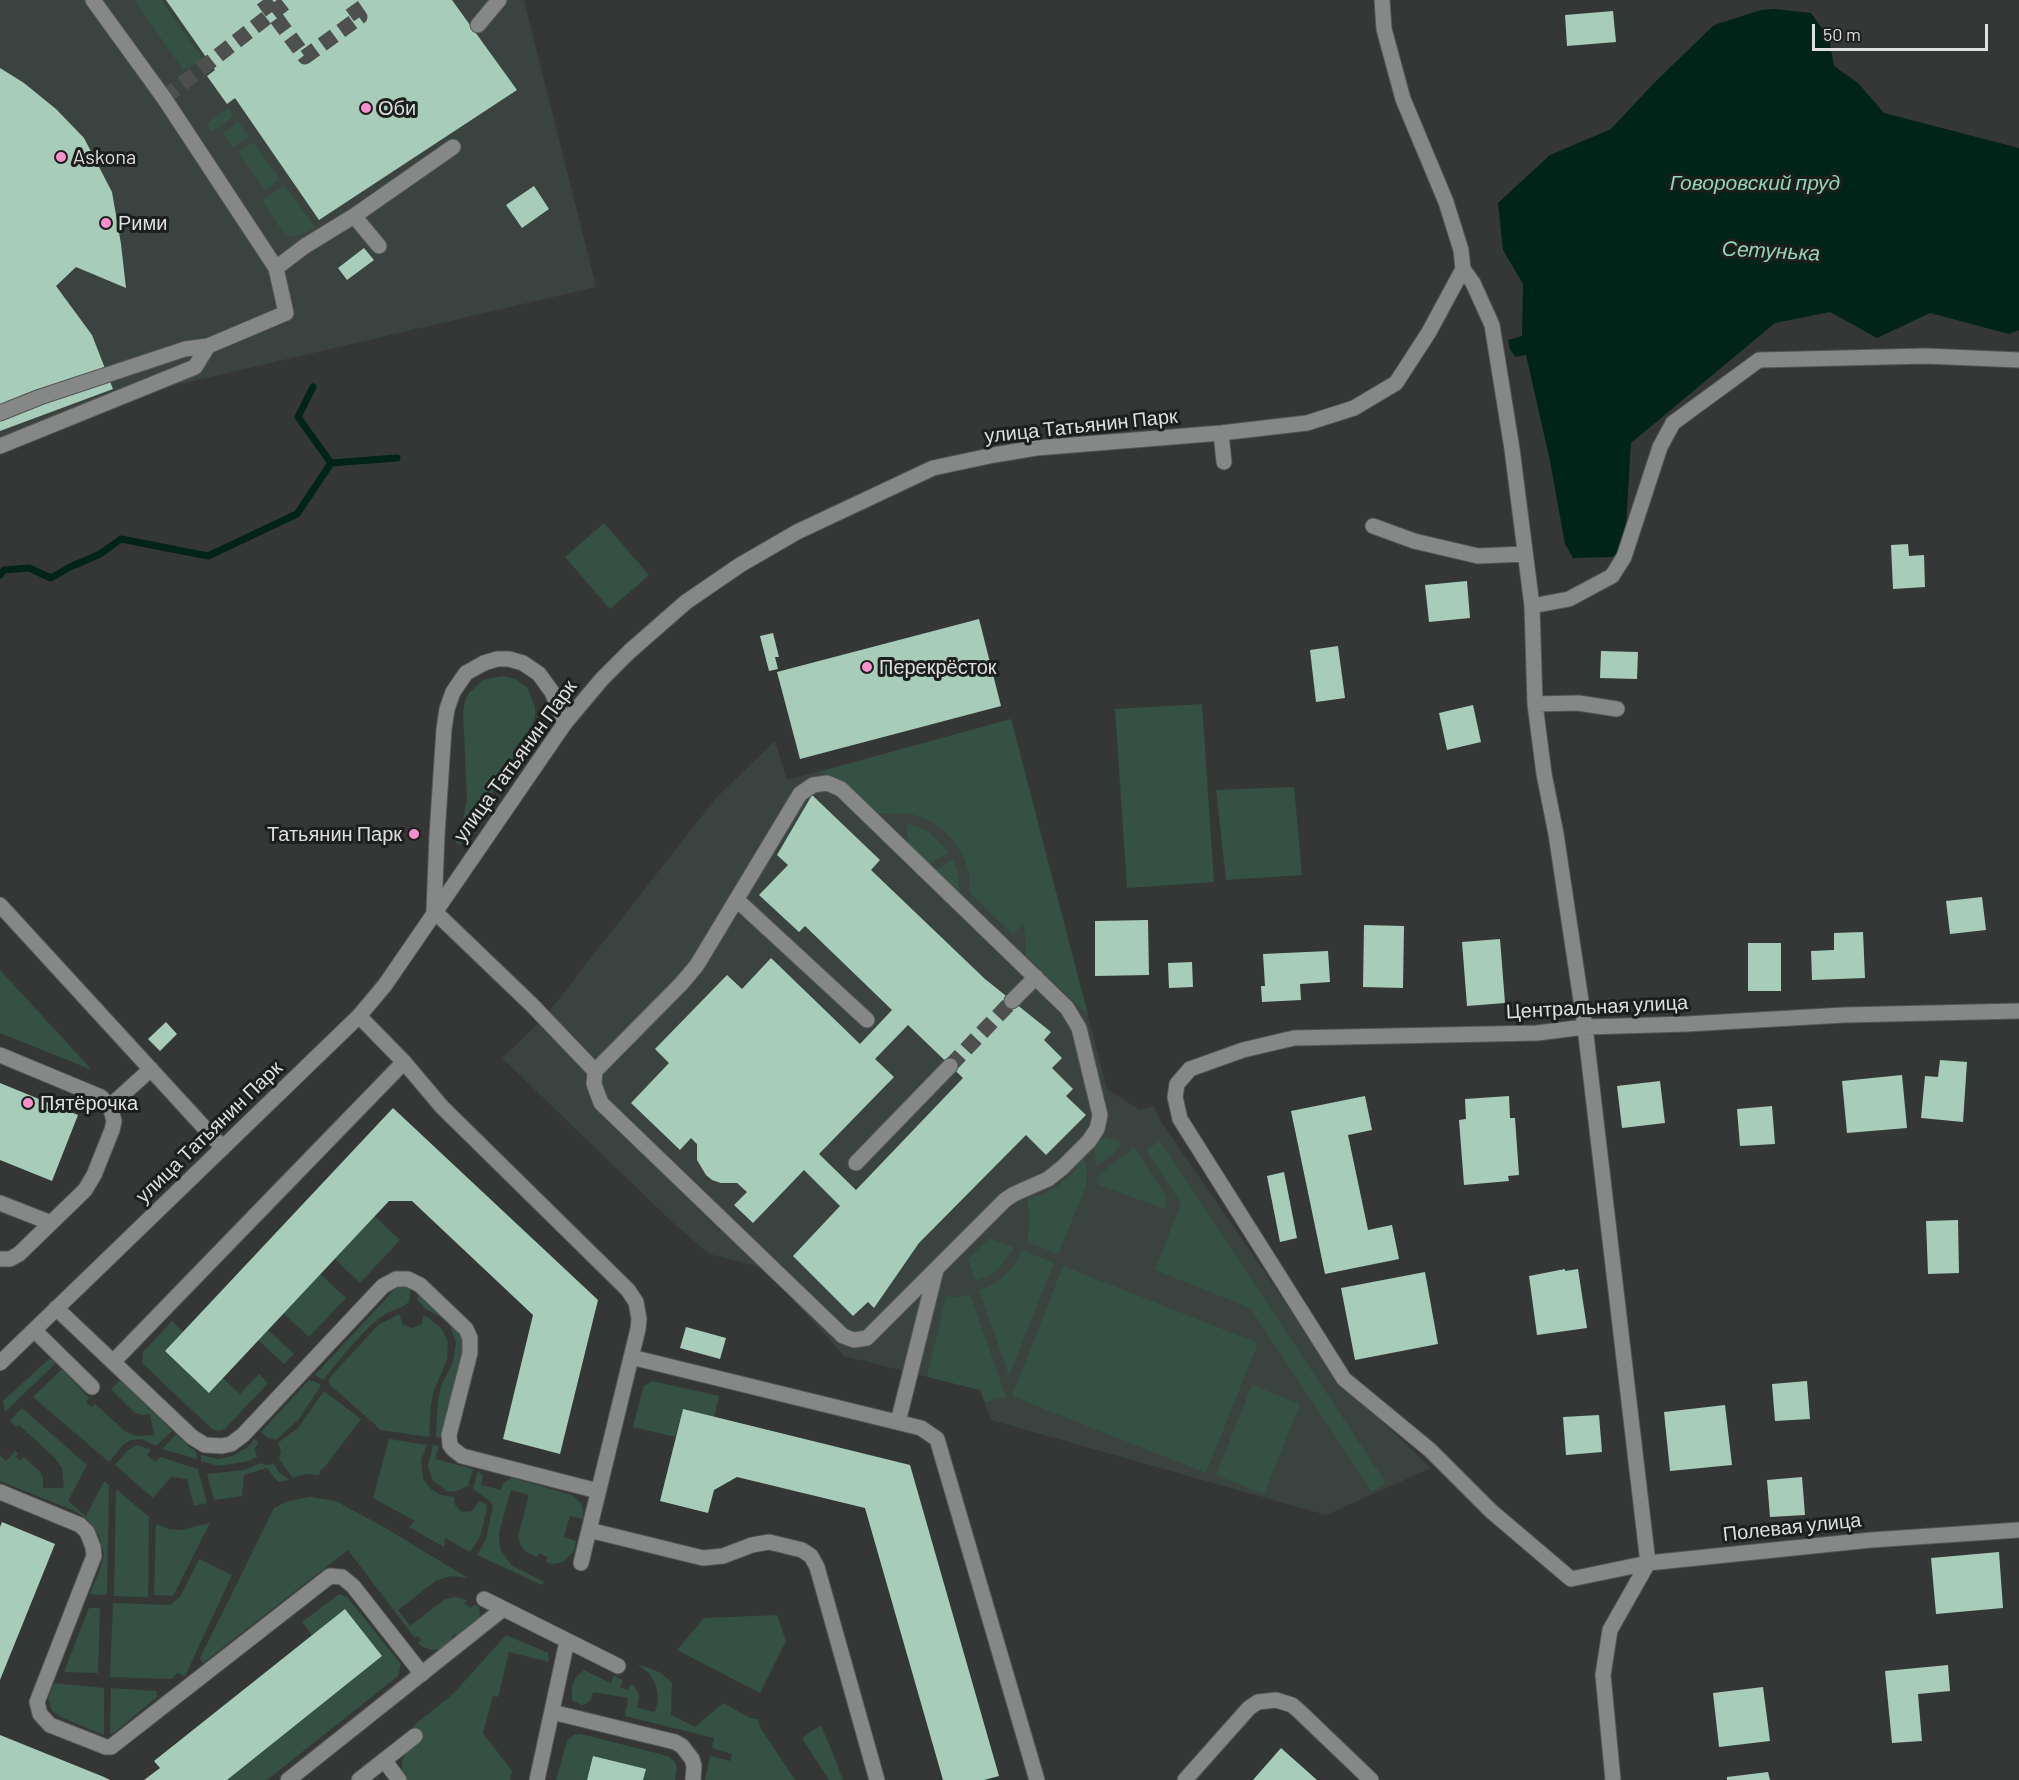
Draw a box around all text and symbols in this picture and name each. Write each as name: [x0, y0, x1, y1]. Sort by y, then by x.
scale bar: [1815, 12, 1990, 50]
text: 50 m: [1823, 23, 1861, 45]
place label: Оби: [378, 96, 416, 120]
marker: Оби: [359, 101, 373, 115]
place label: Askona: [73, 145, 136, 169]
marker: Askona: [54, 150, 68, 164]
water label: Говоровский пруд: [1670, 170, 1840, 196]
place label: Рими: [118, 211, 167, 235]
marker: Рими: [99, 216, 113, 230]
water label: Сетунька: [1721, 236, 1821, 266]
street label: улица Татьянин Парк: [983, 404, 1179, 448]
place label: Перекрёсток: [879, 655, 997, 679]
marker: Перекрёсток: [860, 660, 874, 674]
street label: улица Татьянин Парк: [448, 675, 582, 847]
place label: Татьянин Парк: [267, 822, 402, 846]
marker: Татьянин Парк: [407, 827, 421, 841]
street label: Центральная улица: [1505, 990, 1689, 1024]
street label: улица Татьянин Парк: [131, 1056, 287, 1208]
place label: Пятёрочка: [40, 1091, 138, 1115]
marker: Пятёрочка: [21, 1096, 35, 1110]
street label: Полевая улица: [1722, 1508, 1862, 1546]

